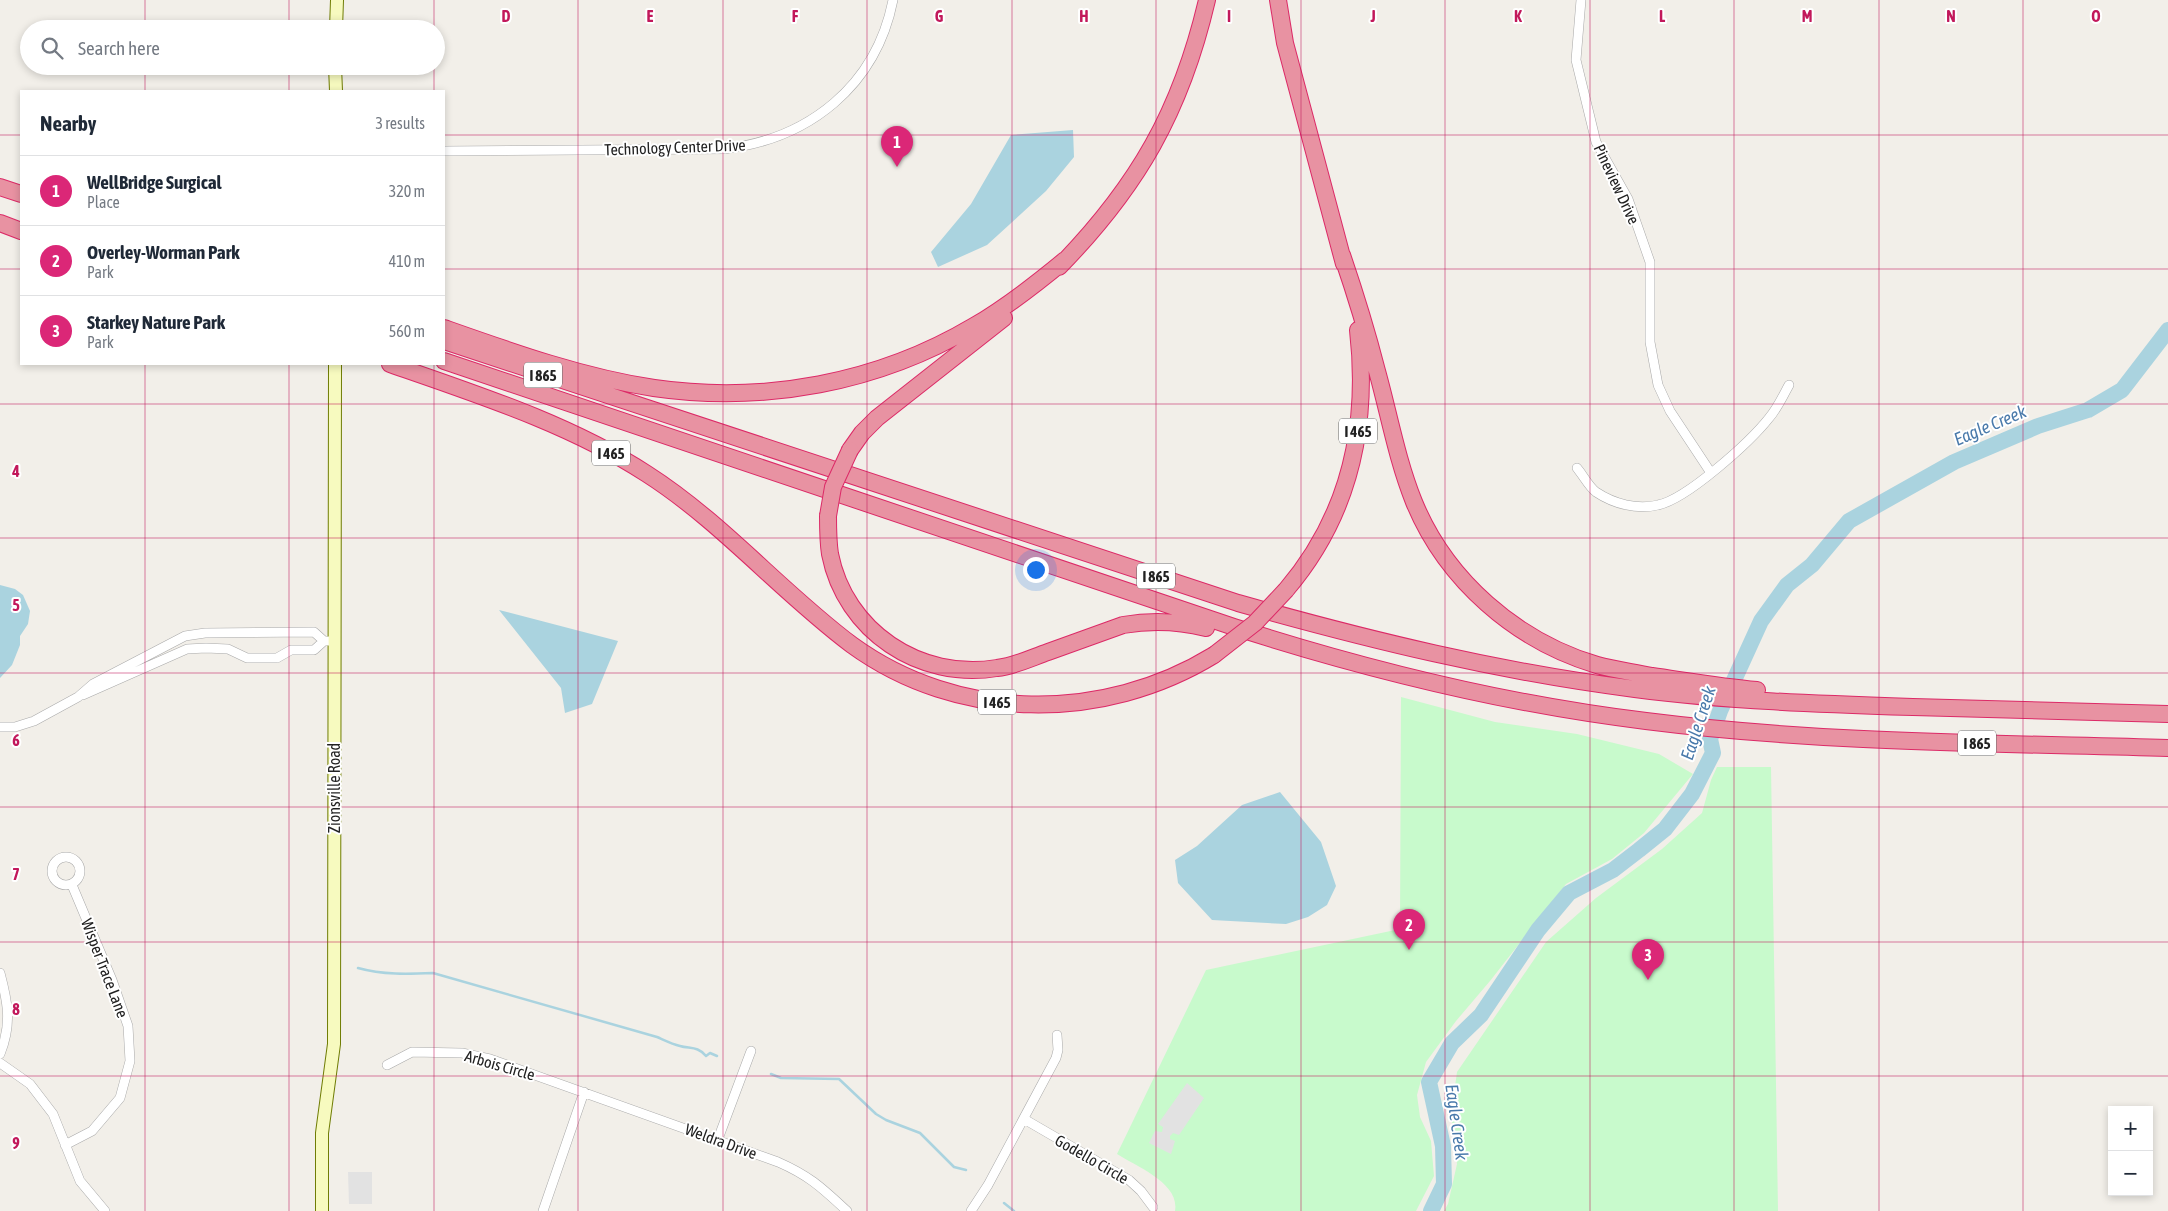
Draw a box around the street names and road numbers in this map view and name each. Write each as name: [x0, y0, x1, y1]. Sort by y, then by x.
street label: Technology Center Drive: [604, 136, 746, 159]
street label: Pineview Drive: [1591, 141, 1643, 227]
road number: I 865: [524, 362, 562, 388]
road number: I 465: [1339, 418, 1377, 444]
road number: I 465: [592, 440, 630, 466]
road number: I 865: [1137, 564, 1175, 588]
road number: I 465: [978, 690, 1016, 714]
road number: I 865: [1958, 730, 1996, 756]
street label: Zionsville Road: [325, 743, 343, 833]
street label: Wisper Trace Lane: [77, 916, 132, 1020]
street label: Arbois Circle: [463, 1046, 537, 1084]
street label: Weldra Drive: [683, 1120, 759, 1162]
street label: Godello Circle: [1052, 1131, 1132, 1187]

